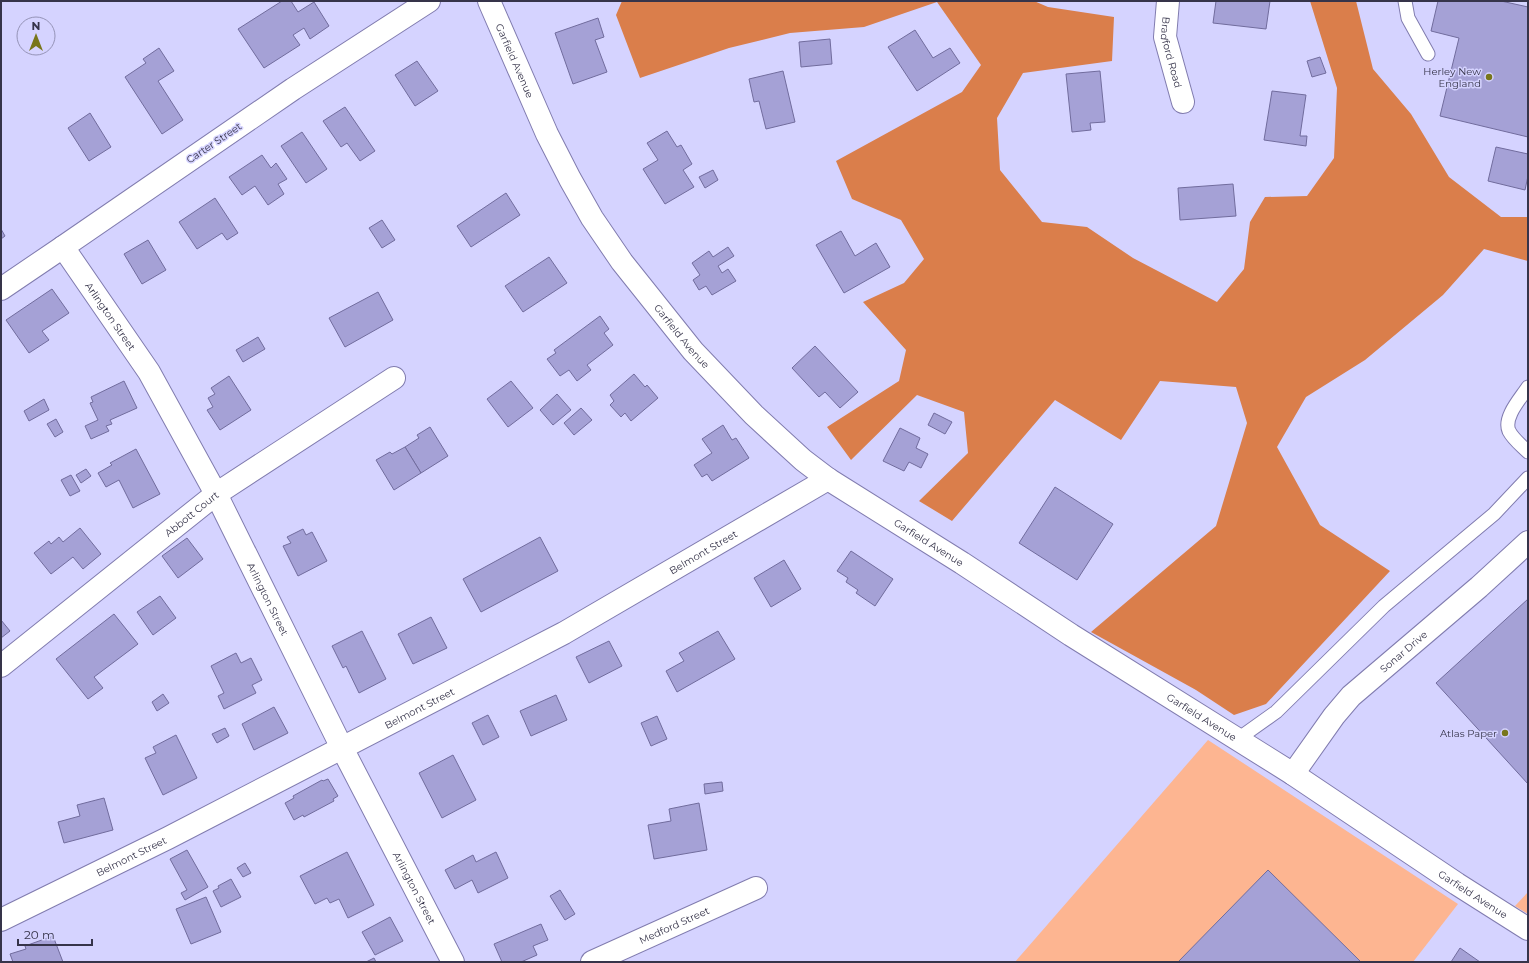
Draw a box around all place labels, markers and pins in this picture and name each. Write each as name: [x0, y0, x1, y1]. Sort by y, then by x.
place label: Herley New England: [1423, 65, 1481, 90]
marker: Herley New England: [1484, 72, 1494, 82]
place label: Atlas Paper: [1440, 727, 1497, 740]
marker: Atlas Paper: [1500, 728, 1510, 738]

